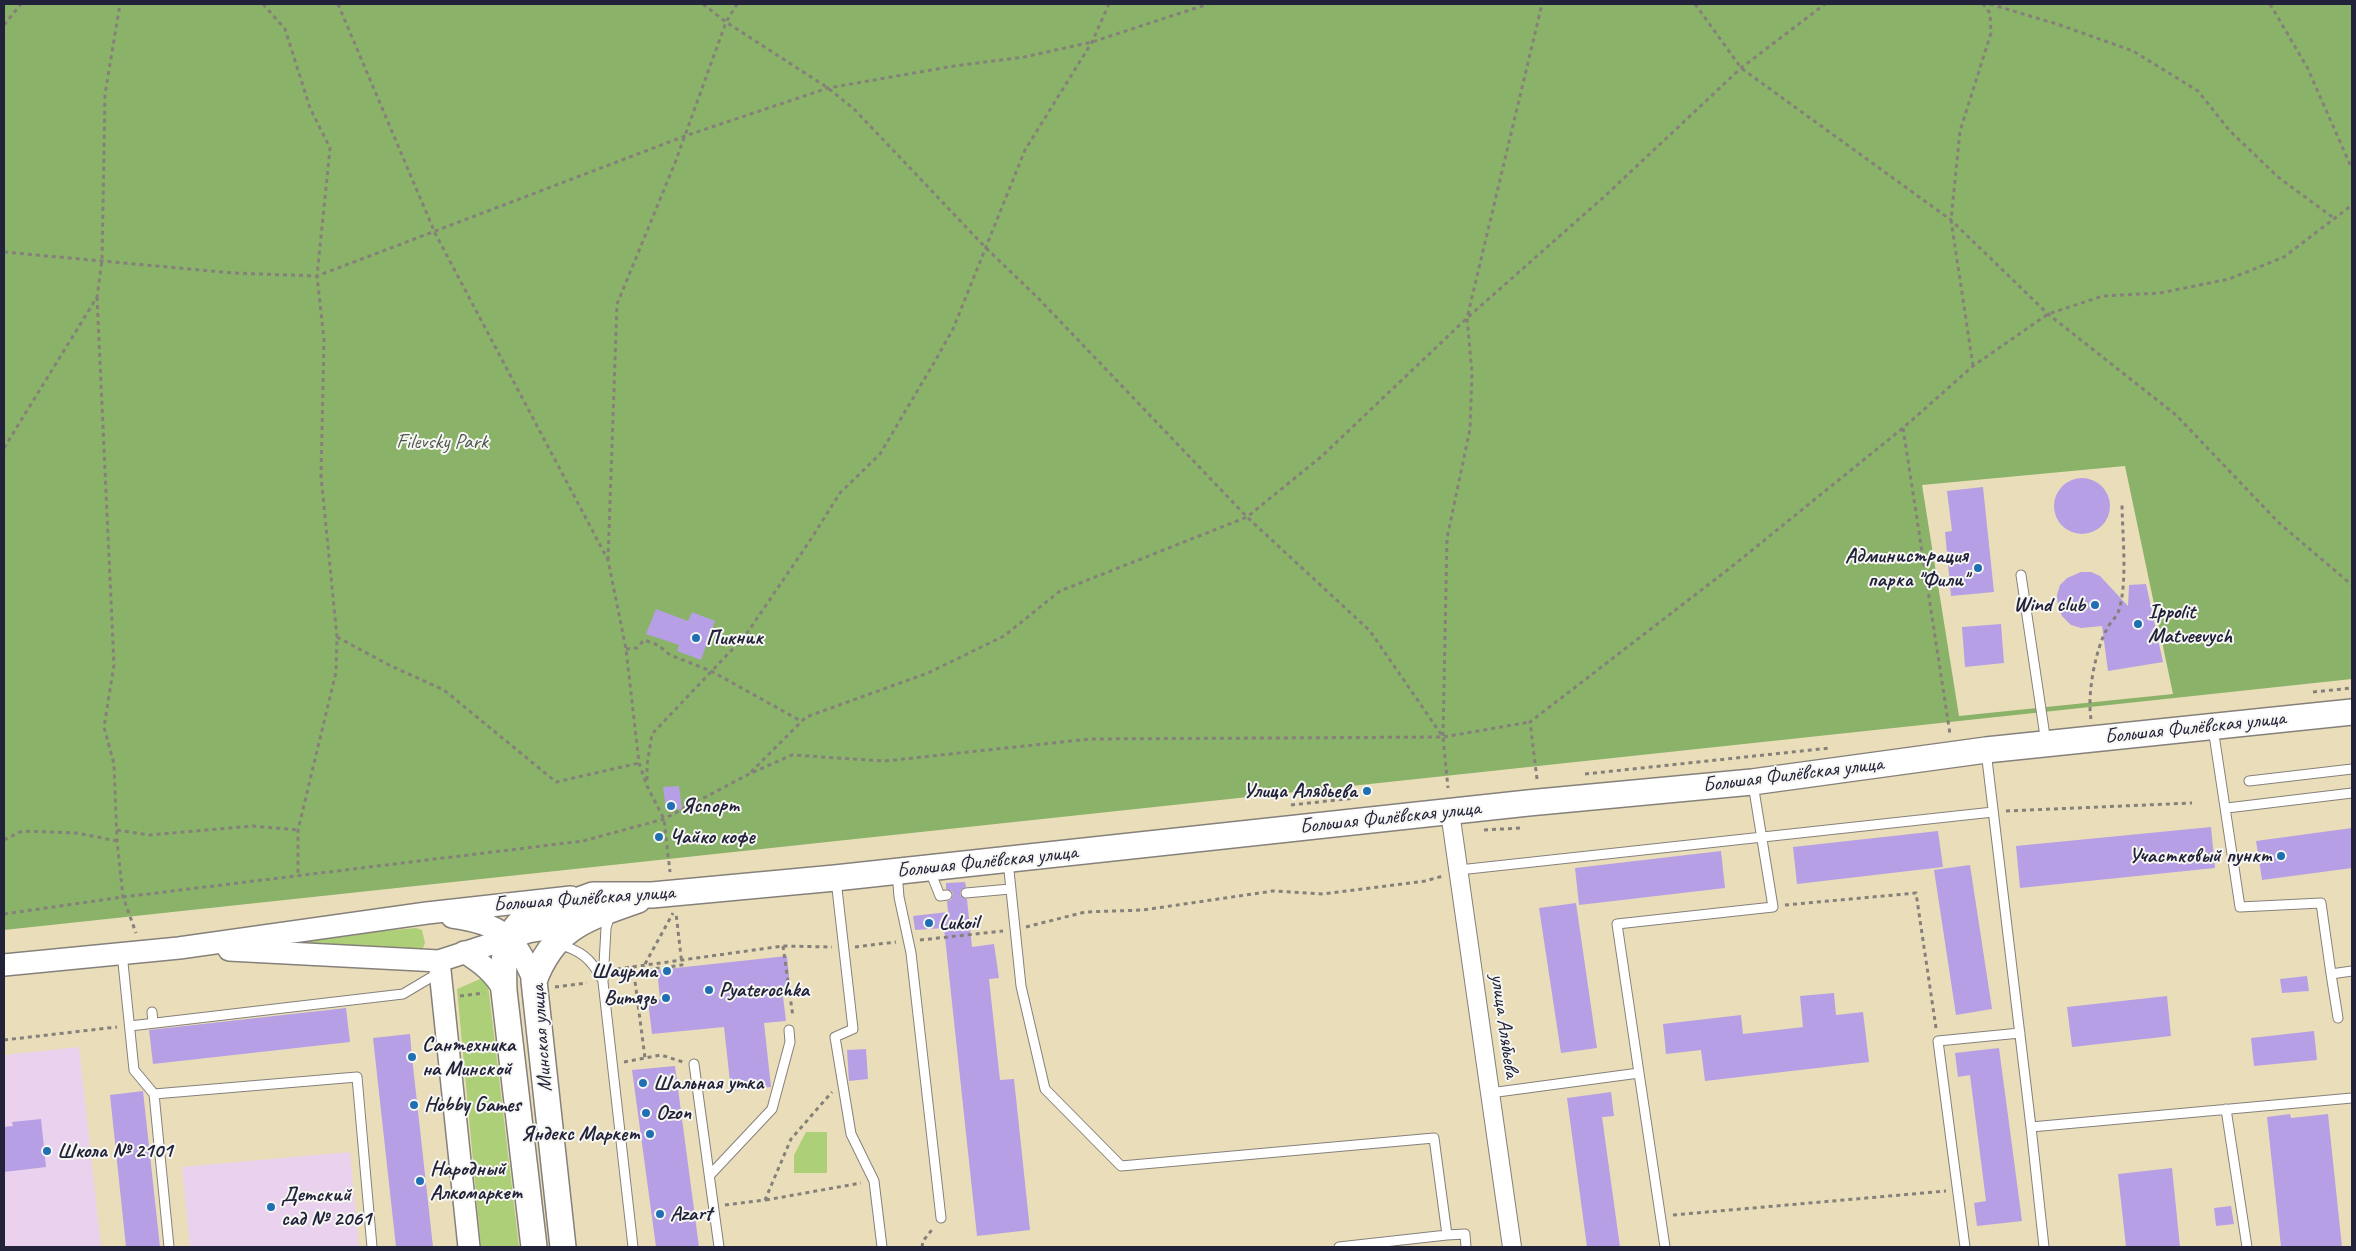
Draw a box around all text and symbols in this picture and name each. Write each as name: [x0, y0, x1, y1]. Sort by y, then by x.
park label: Filevsky Park: [396, 429, 488, 455]
place label: Администрация парка "Фили": [1845, 543, 1968, 593]
marker: Администрация парка "Фили": [1972, 562, 1984, 574]
place label: Wind club: [2013, 592, 2085, 618]
marker: Wind club: [2089, 599, 2101, 611]
place label: Ippolit Matveevych: [2148, 599, 2232, 649]
marker: Ippolit Matveevych: [2132, 618, 2144, 630]
place label: Пикник: [706, 625, 763, 651]
marker: Пикник: [690, 632, 702, 644]
street label: Большая Филёвская улица: [2103, 706, 2287, 750]
street label: Большая Филёвская улица: [1701, 751, 1885, 799]
place label: Улица Алябьева: [1243, 778, 1357, 804]
marker: Улица Алябьева: [1361, 785, 1373, 797]
place label: Яспорт: [681, 793, 738, 819]
street label: Большая Филёвская улица: [1298, 796, 1482, 840]
marker: Яспорт: [665, 800, 677, 812]
place label: Чайко кофе: [669, 824, 755, 850]
marker: Чайко кофе: [653, 831, 665, 843]
street label: Большая Филёвская улица: [895, 840, 1079, 884]
place label: Участковый пункт: [2128, 843, 2271, 869]
marker: Участковый пункт: [2275, 850, 2287, 862]
street label: Большая Филёвская улица: [492, 880, 676, 918]
place label: Lukoil: [939, 910, 978, 936]
marker: Lukoil: [923, 917, 935, 929]
place label: Шаурма: [591, 958, 657, 984]
marker: Шаурма: [661, 965, 673, 977]
street label: улица Алябьева: [1484, 972, 1524, 1080]
place label: Pyaterochka: [719, 977, 809, 1003]
street label: Минская улица: [526, 984, 558, 1092]
marker: Pyaterochka: [703, 984, 715, 996]
place label: Витязь: [604, 985, 656, 1011]
marker: Витязь: [660, 992, 672, 1004]
place label: Сантехника на Минской: [422, 1032, 515, 1082]
marker: Сантехника на Минской: [406, 1051, 418, 1063]
place label: Шальная утка: [653, 1070, 764, 1096]
marker: Шальная утка: [637, 1077, 649, 1089]
place label: Hobby Games: [424, 1092, 521, 1118]
marker: Hobby Games: [408, 1099, 420, 1111]
place label: Ozon: [656, 1100, 691, 1126]
marker: Ozon: [640, 1107, 652, 1119]
place label: Яндекс Маркет: [521, 1121, 640, 1147]
marker: Яндекс Маркет: [644, 1128, 656, 1140]
place label: Школа № 2101: [57, 1138, 172, 1164]
marker: Школа № 2101: [41, 1145, 53, 1157]
place label: Народный Алкомаркет: [430, 1156, 523, 1206]
marker: Народный Алкомаркет: [414, 1175, 426, 1187]
place label: Детский сад № 2061: [281, 1182, 371, 1232]
marker: Детский сад № 2061: [265, 1201, 277, 1213]
place label: Azart: [670, 1201, 712, 1227]
marker: Azart: [654, 1208, 666, 1220]

